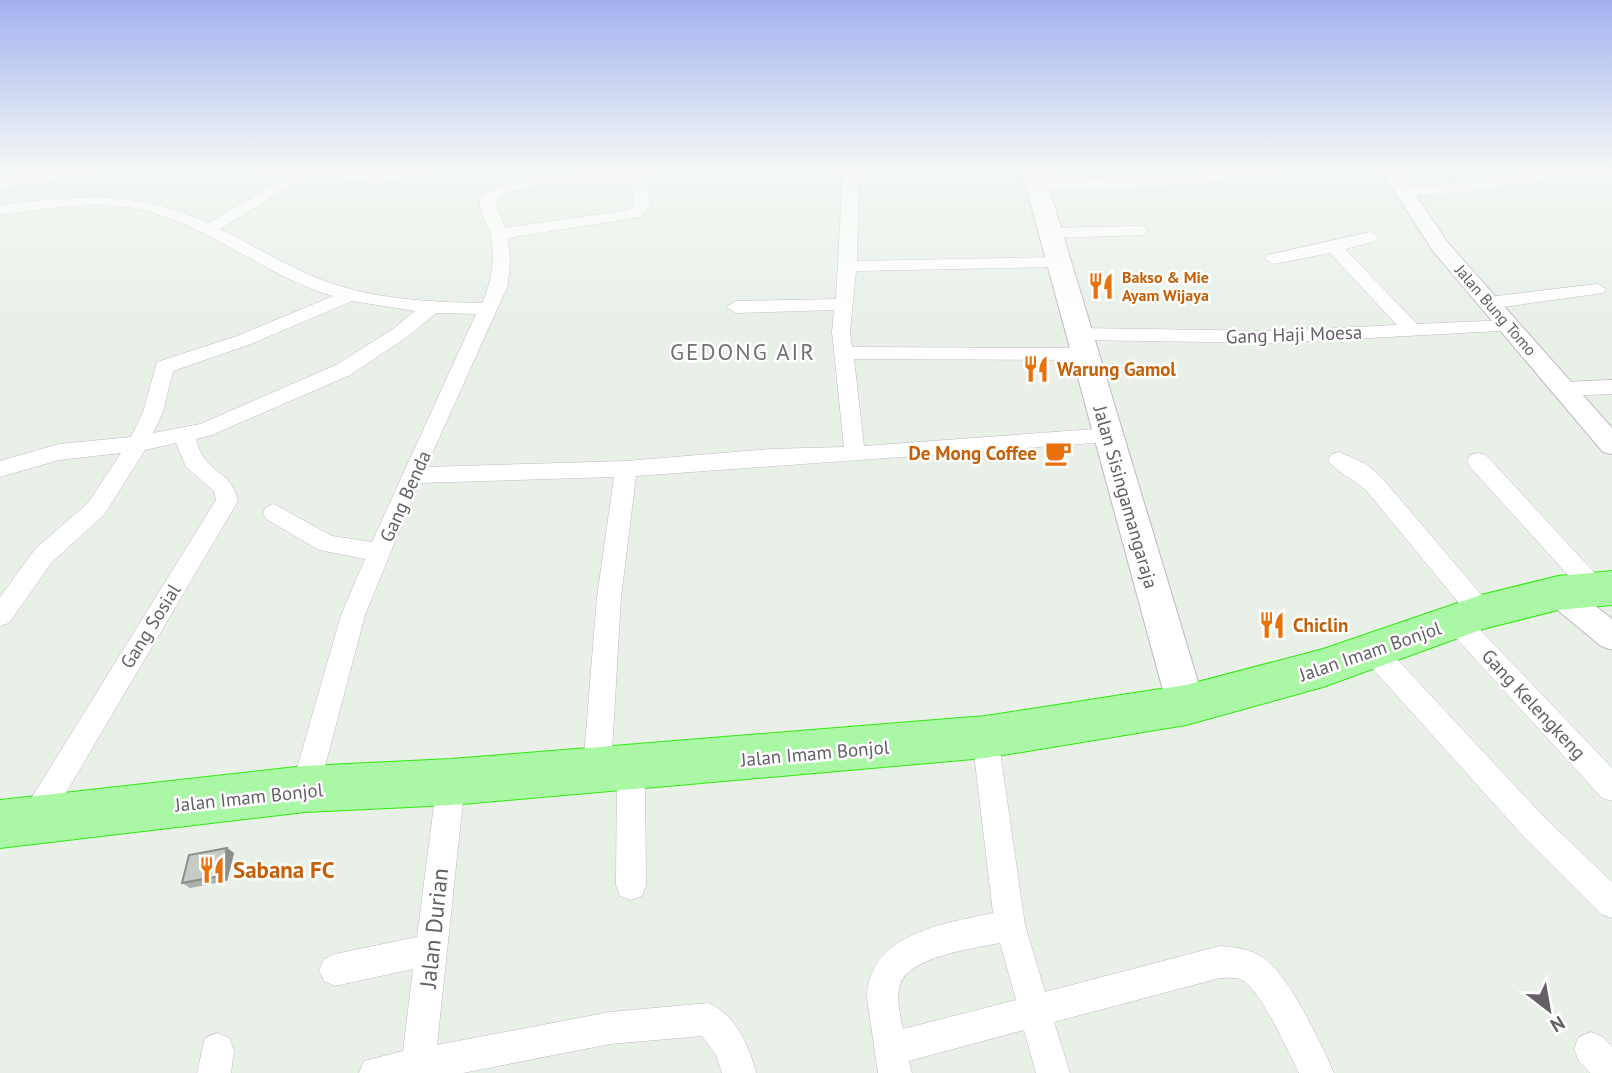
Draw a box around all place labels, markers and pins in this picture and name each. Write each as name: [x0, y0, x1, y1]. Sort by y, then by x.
place label: Bakso & Mie Ayam Wijaya: [1122, 267, 1209, 305]
restaurant icon: Bakso & Mie Ayam Wijaya: [1086, 271, 1116, 301]
restaurant icon: Warung Gamol: [1021, 354, 1051, 384]
place label: Warung Gamol: [1057, 357, 1176, 381]
cafe icon: De Mong Coffee: [1043, 438, 1073, 468]
place label: De Mong Coffee: [909, 441, 1037, 465]
restaurant icon: Chiclin: [1257, 610, 1287, 640]
place label: Chiclin: [1293, 613, 1348, 637]
restaurant icon: Sabana FC: [197, 855, 227, 885]
place label: Sabana FC: [233, 855, 335, 884]

